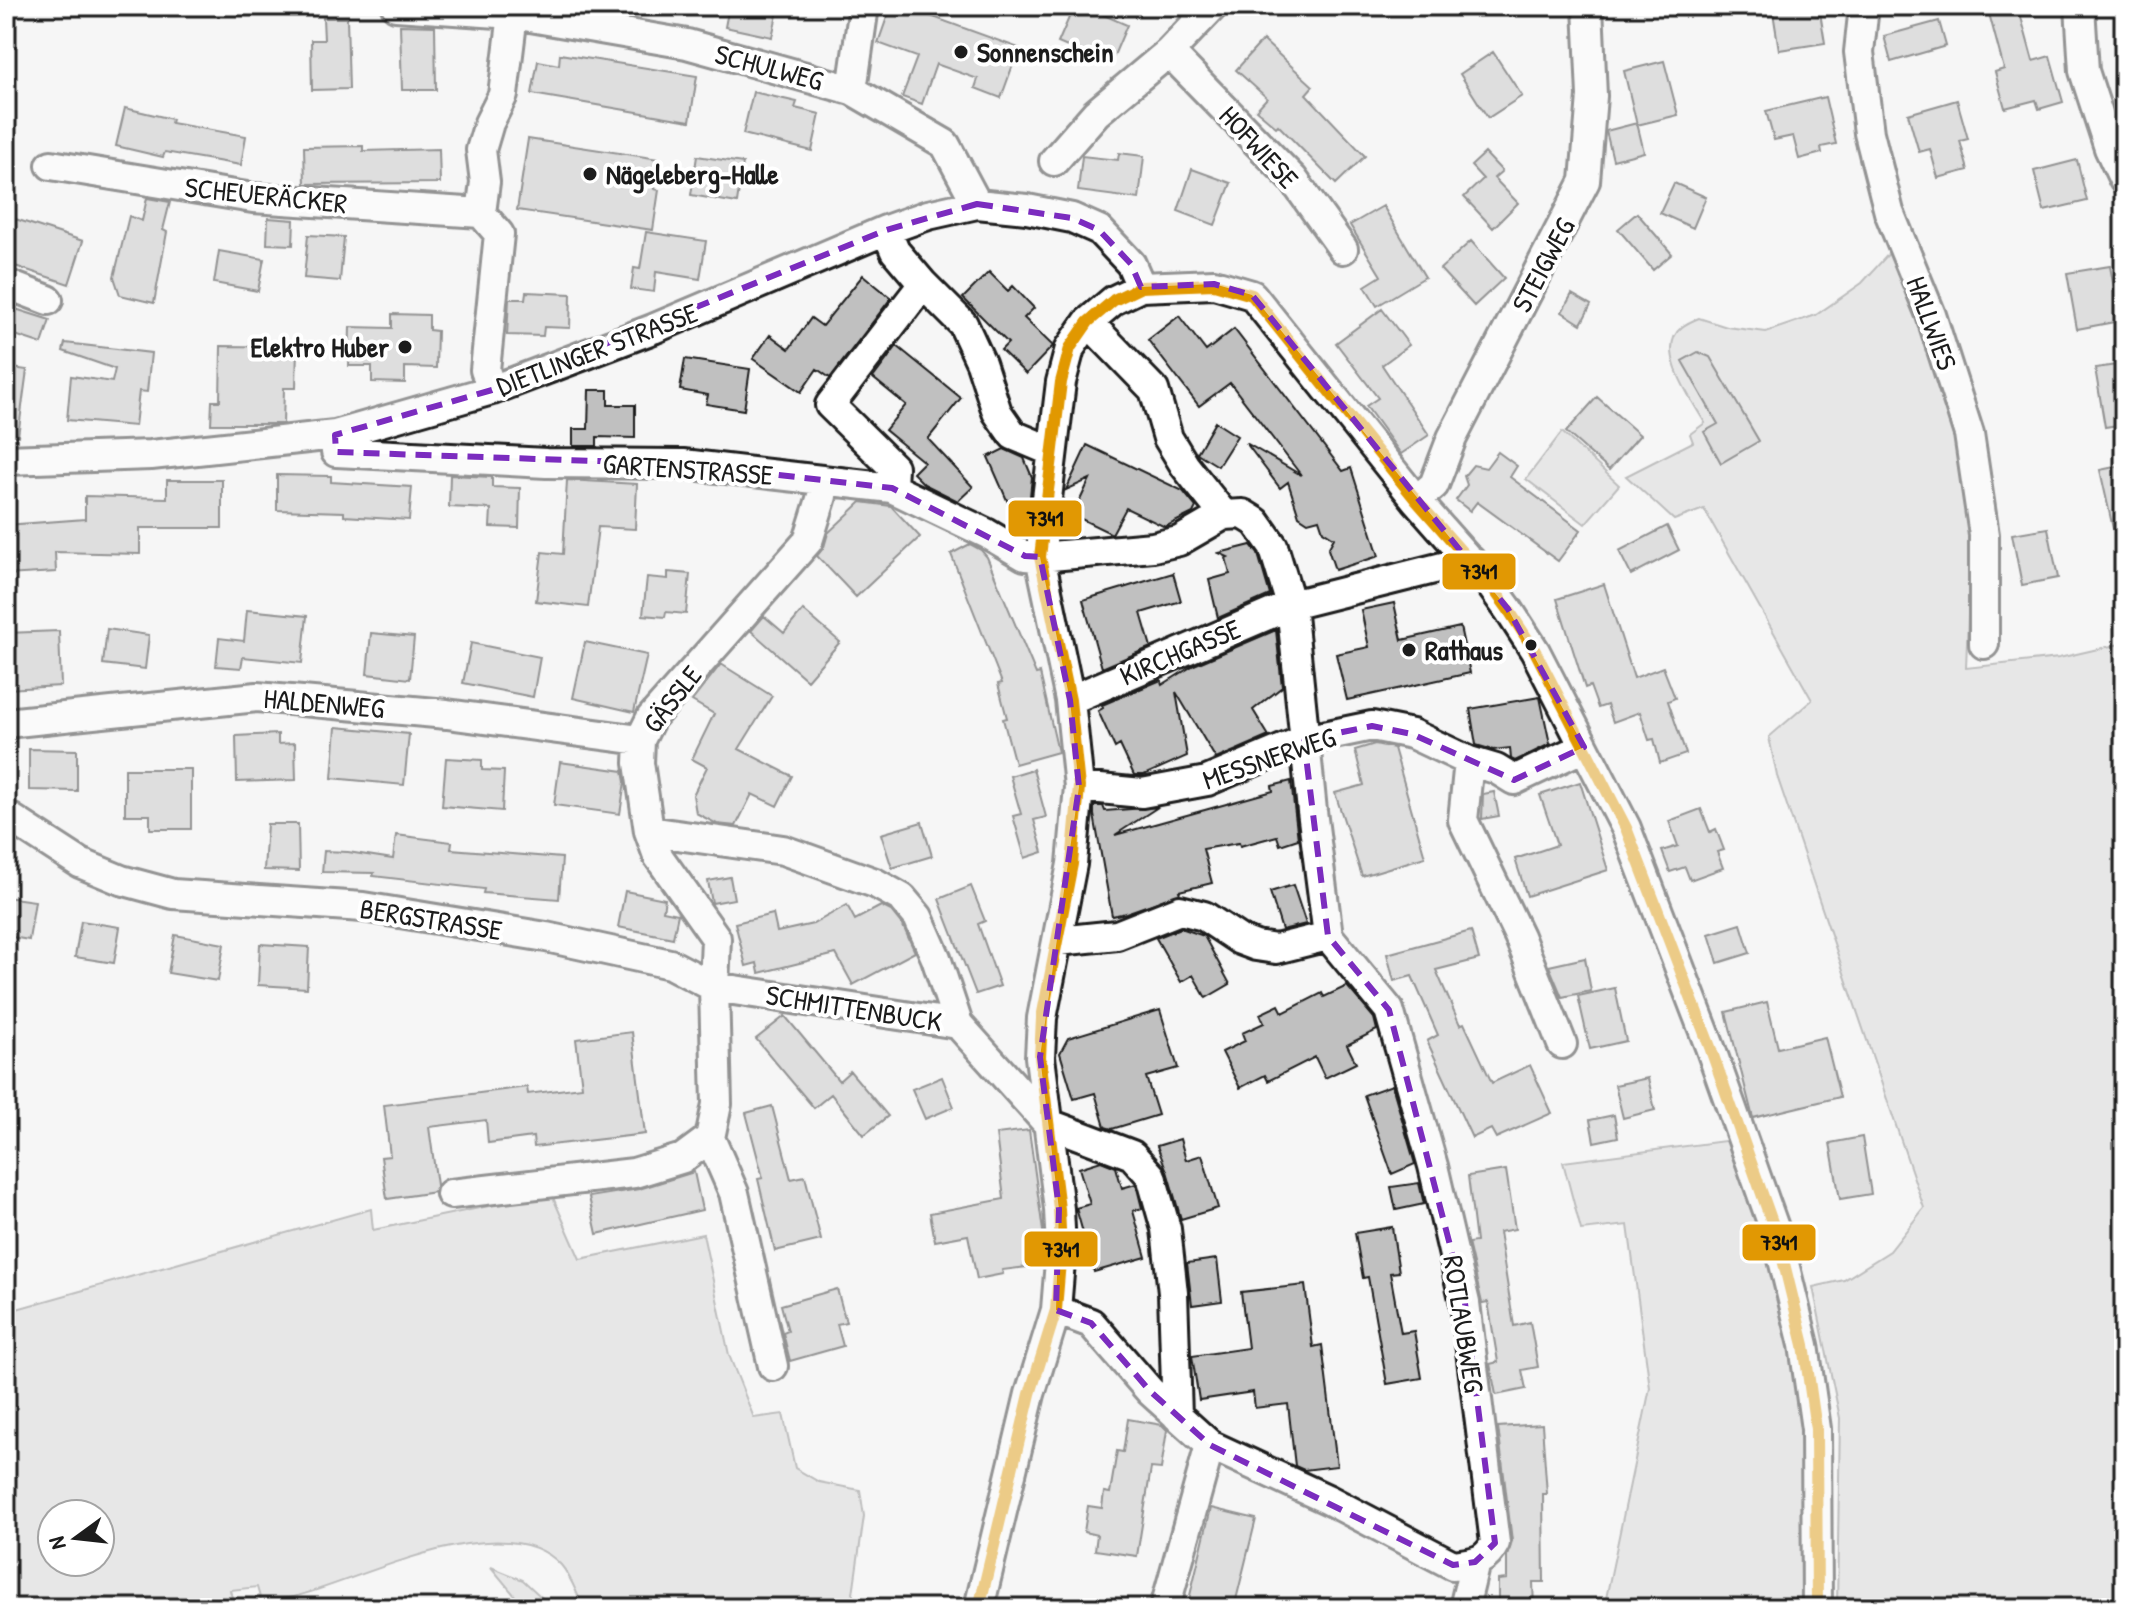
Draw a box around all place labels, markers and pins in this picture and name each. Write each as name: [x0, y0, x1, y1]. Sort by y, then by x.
place label: Sonnenschein: [977, 33, 1114, 71]
marker: Sonnenschein: [952, 43, 970, 61]
place label: Nägeleberg-Halle: [606, 155, 779, 194]
marker: Nägeleberg-Halle: [581, 165, 599, 183]
place label: Elektro Huber: [251, 328, 389, 366]
marker: Elektro Huber: [396, 338, 414, 356]
place label: Rathaus: [1425, 631, 1503, 669]
unlabelled marker: [1523, 637, 1539, 653]
marker: Rathaus: [1400, 641, 1418, 659]

